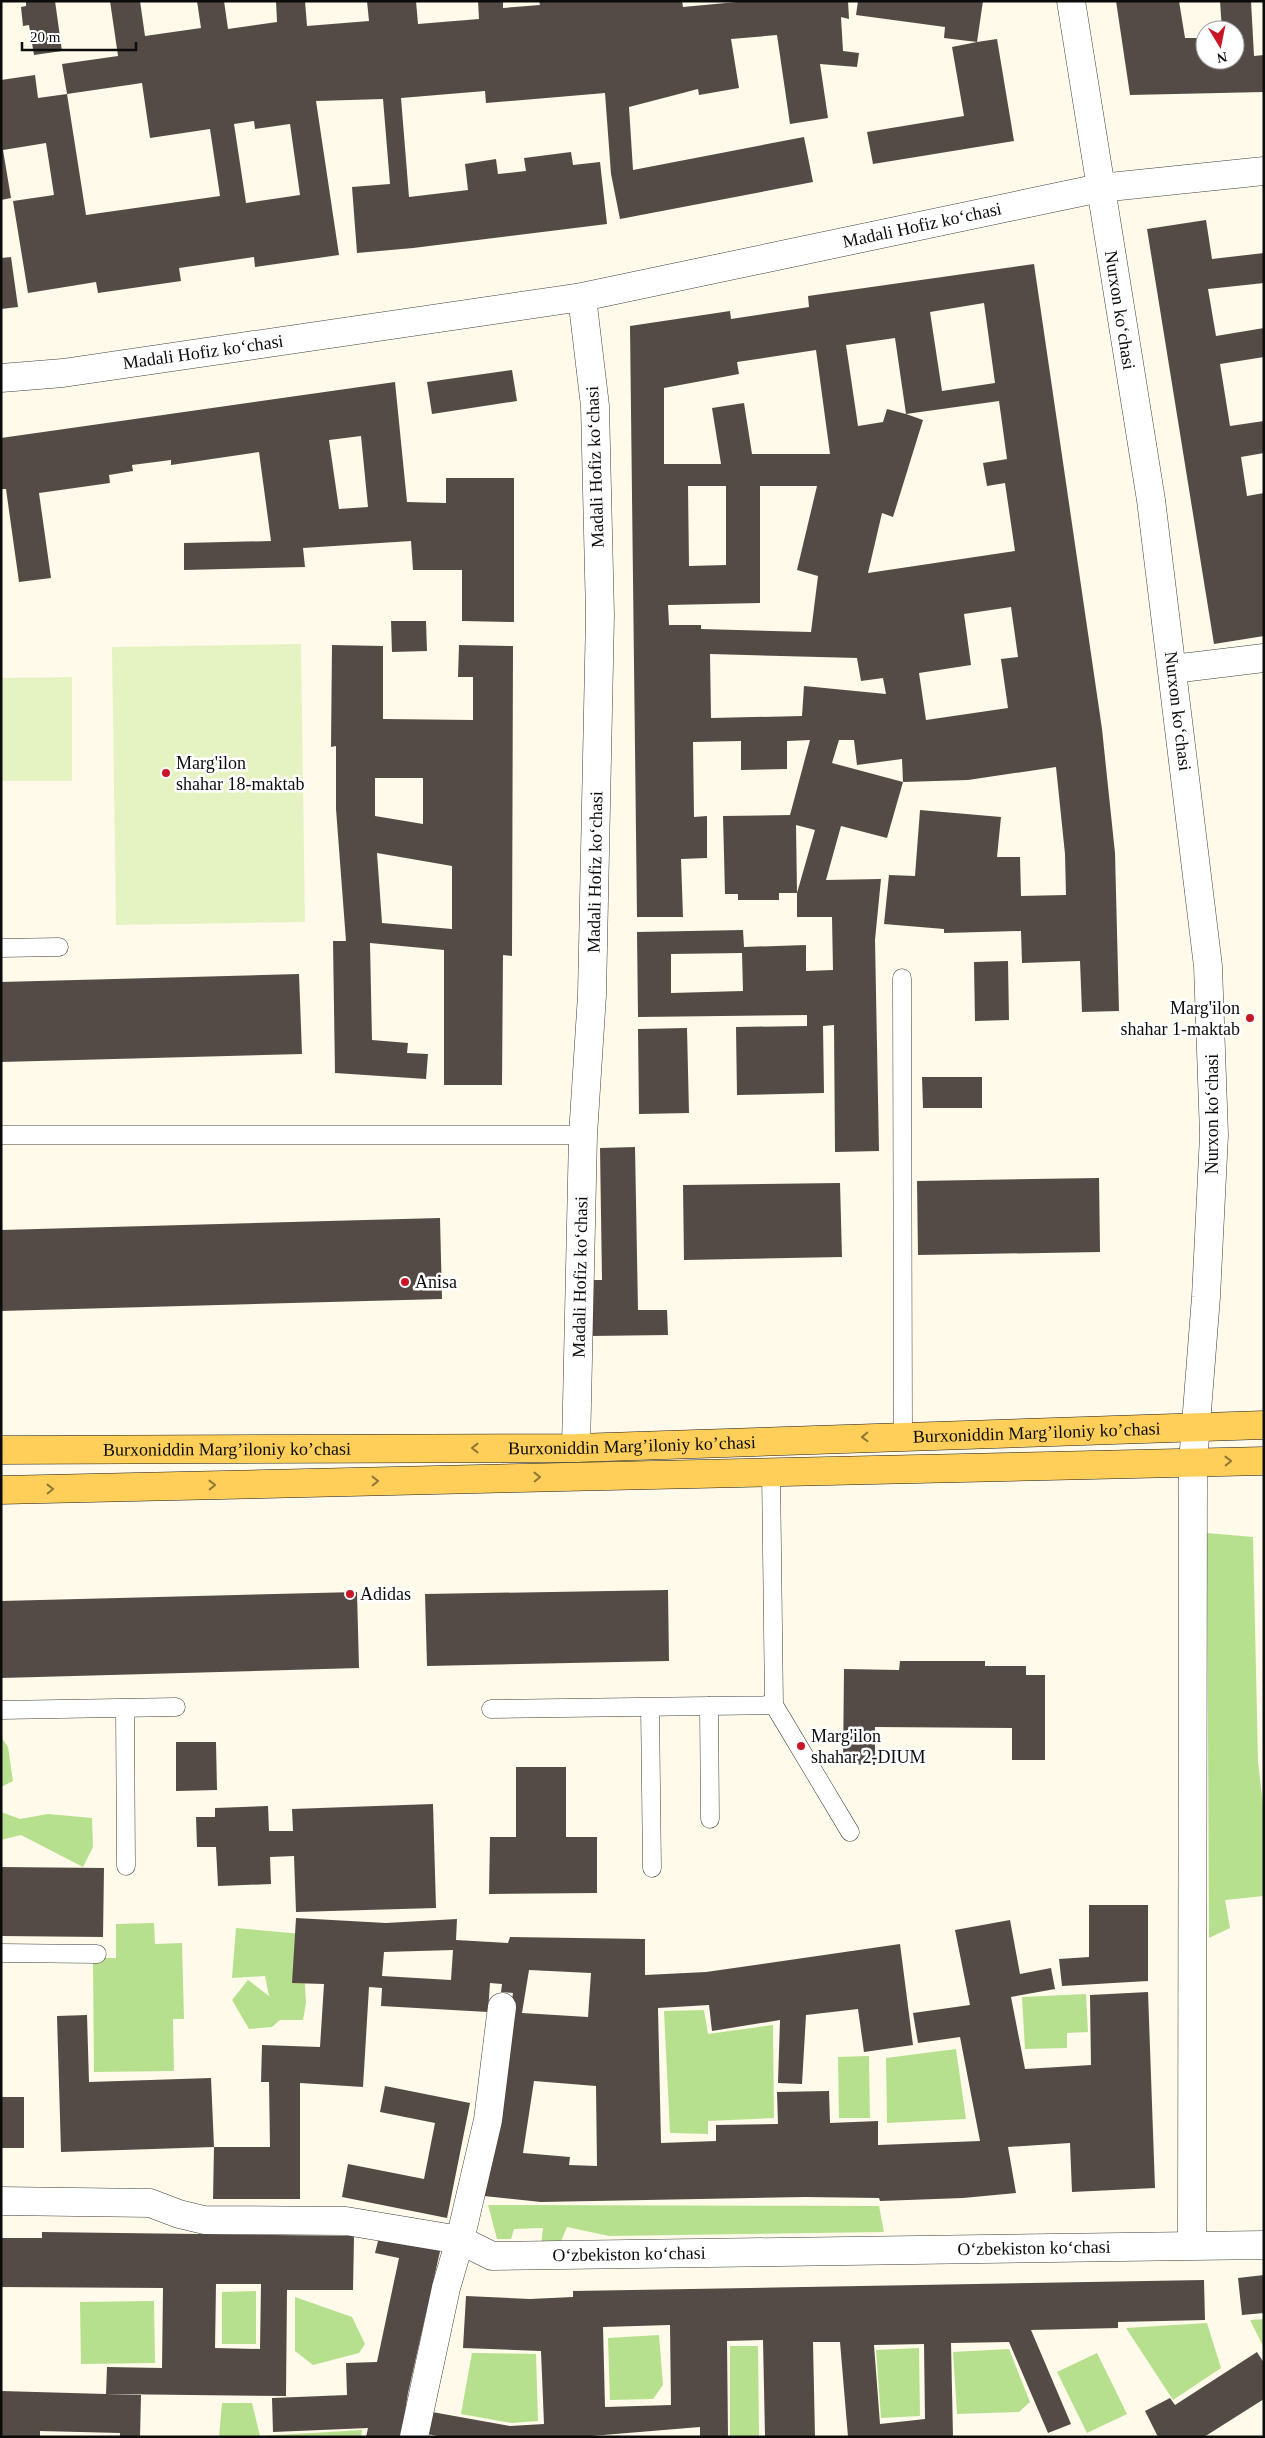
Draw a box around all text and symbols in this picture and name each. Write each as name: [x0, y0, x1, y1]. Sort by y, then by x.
scale bar: [22, 20, 136, 52]
north arrow: [1195, 20, 1245, 70]
text: 20 m: [30, 29, 61, 45]
text: N: [1216, 49, 1228, 66]
street label: Madali Hofiz koʻchasi: [841, 198, 1003, 252]
street label: Nurxon koʻchasi: [1101, 249, 1139, 371]
street label: Madali Hofiz koʻchasi: [121, 331, 285, 373]
street label: Madali Hofiz koʻchasi: [582, 386, 608, 548]
street label: Nurxon koʻchasi: [1161, 650, 1195, 772]
place label: Marg'ilon shahar 18-maktab: [176, 753, 304, 794]
marker: Marg'ilon shahar 18-maktab: [160, 767, 172, 779]
street label: Madali Hofiz koʻchasi: [584, 791, 606, 953]
place label: Marg'ilon shahar 1-maktab: [1121, 998, 1240, 1039]
marker: Marg'ilon shahar 1-maktab: [1244, 1012, 1256, 1024]
street label: Nurxon koʻchasi: [1202, 1054, 1222, 1174]
street label: Madali Hofiz koʻchasi: [569, 1196, 591, 1358]
place label: Anisa: [415, 1272, 457, 1292]
marker: Anisa: [399, 1276, 411, 1288]
street label: Burxoniddin Marg’iloniy ko’chasi: [913, 1418, 1161, 1447]
street label: Burxoniddin Marg’iloniy ko’chasi: [508, 1432, 756, 1458]
one-way arrow: [861, 1432, 869, 1443]
street label: Burxoniddin Marg’iloniy ko’chasi: [103, 1439, 351, 1460]
one-way arrow: [471, 1443, 478, 1453]
one-way arrow: [1225, 1456, 1233, 1466]
one-way arrow: [534, 1472, 542, 1482]
one-way arrow: [372, 1476, 379, 1486]
one-way arrow: [209, 1480, 217, 1490]
one-way arrow: [46, 1483, 54, 1494]
place label: Adidas: [360, 1584, 411, 1604]
marker: Adidas: [344, 1588, 356, 1600]
place label: Marg'ilon shahar 2-DIUM: [811, 1726, 925, 1767]
marker: Marg'ilon shahar 2-DIUM: [795, 1740, 807, 1752]
street label: Oʻzbekiston koʻchasi: [957, 2237, 1111, 2259]
street label: Oʻzbekiston koʻchasi: [552, 2243, 706, 2265]

